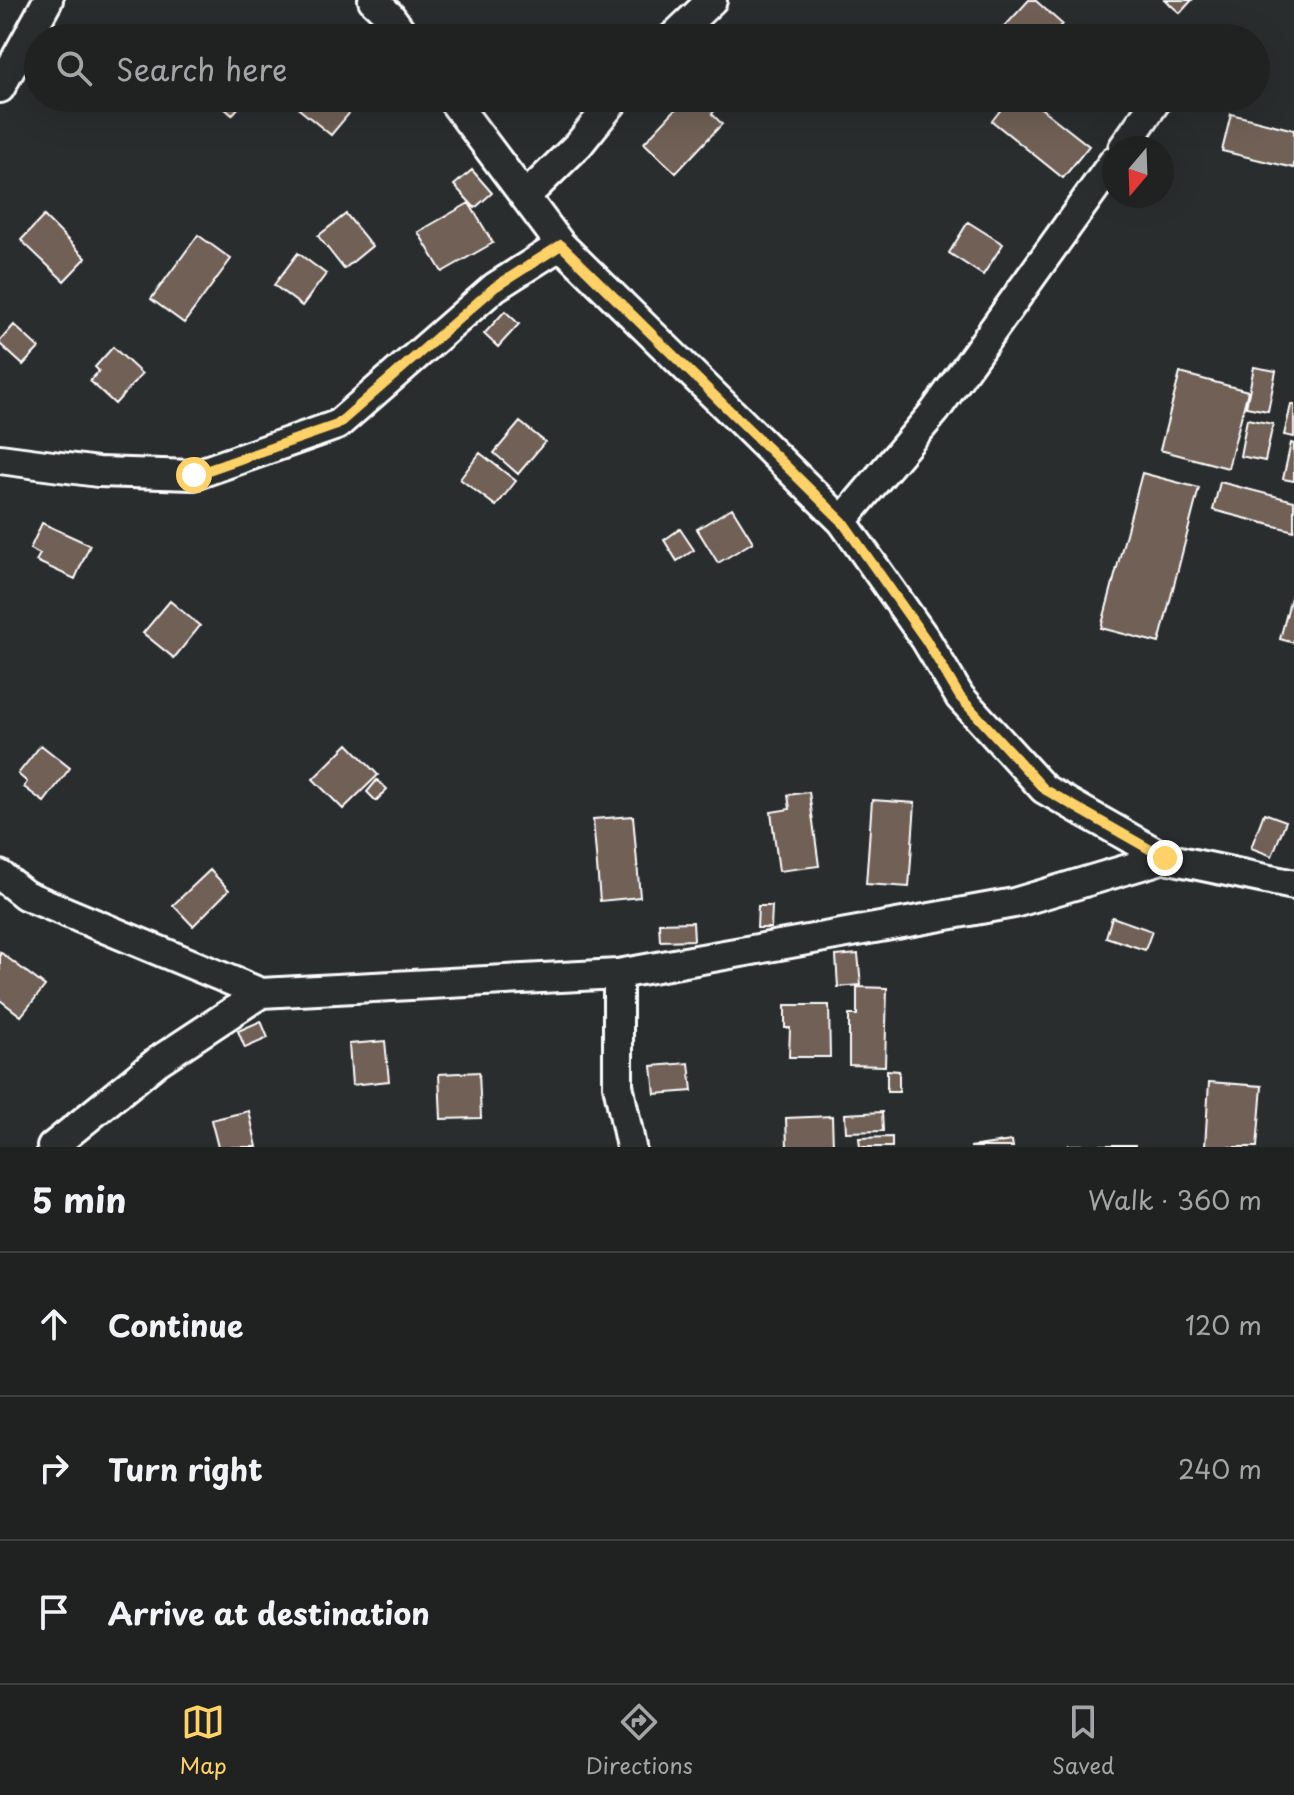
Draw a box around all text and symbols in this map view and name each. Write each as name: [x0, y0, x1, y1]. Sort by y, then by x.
search box: [24, 24, 1270, 112]
icon: search: [52, 46, 96, 90]
text: Search here: [116, 46, 288, 91]
north arrow: [1102, 136, 1174, 208]
route start: [176, 457, 212, 493]
route end: [1147, 840, 1183, 876]
text: 5 min: [32, 1173, 126, 1225]
text: Walk · 360 m: [1088, 1180, 1262, 1219]
icon: ahead: [32, 1302, 76, 1346]
text: Continue: [108, 1302, 243, 1347]
text: 120 m: [1185, 1305, 1262, 1344]
icon: right: [32, 1446, 76, 1490]
text: Turn right: [108, 1446, 263, 1491]
text: 240 m: [1178, 1449, 1262, 1488]
icon: arrive: [32, 1590, 76, 1634]
text: Arrive at destination: [108, 1590, 430, 1635]
tab: Map: [180, 1700, 227, 1781]
tab: Directions: [586, 1700, 693, 1781]
tab: Saved: [1052, 1700, 1114, 1781]

